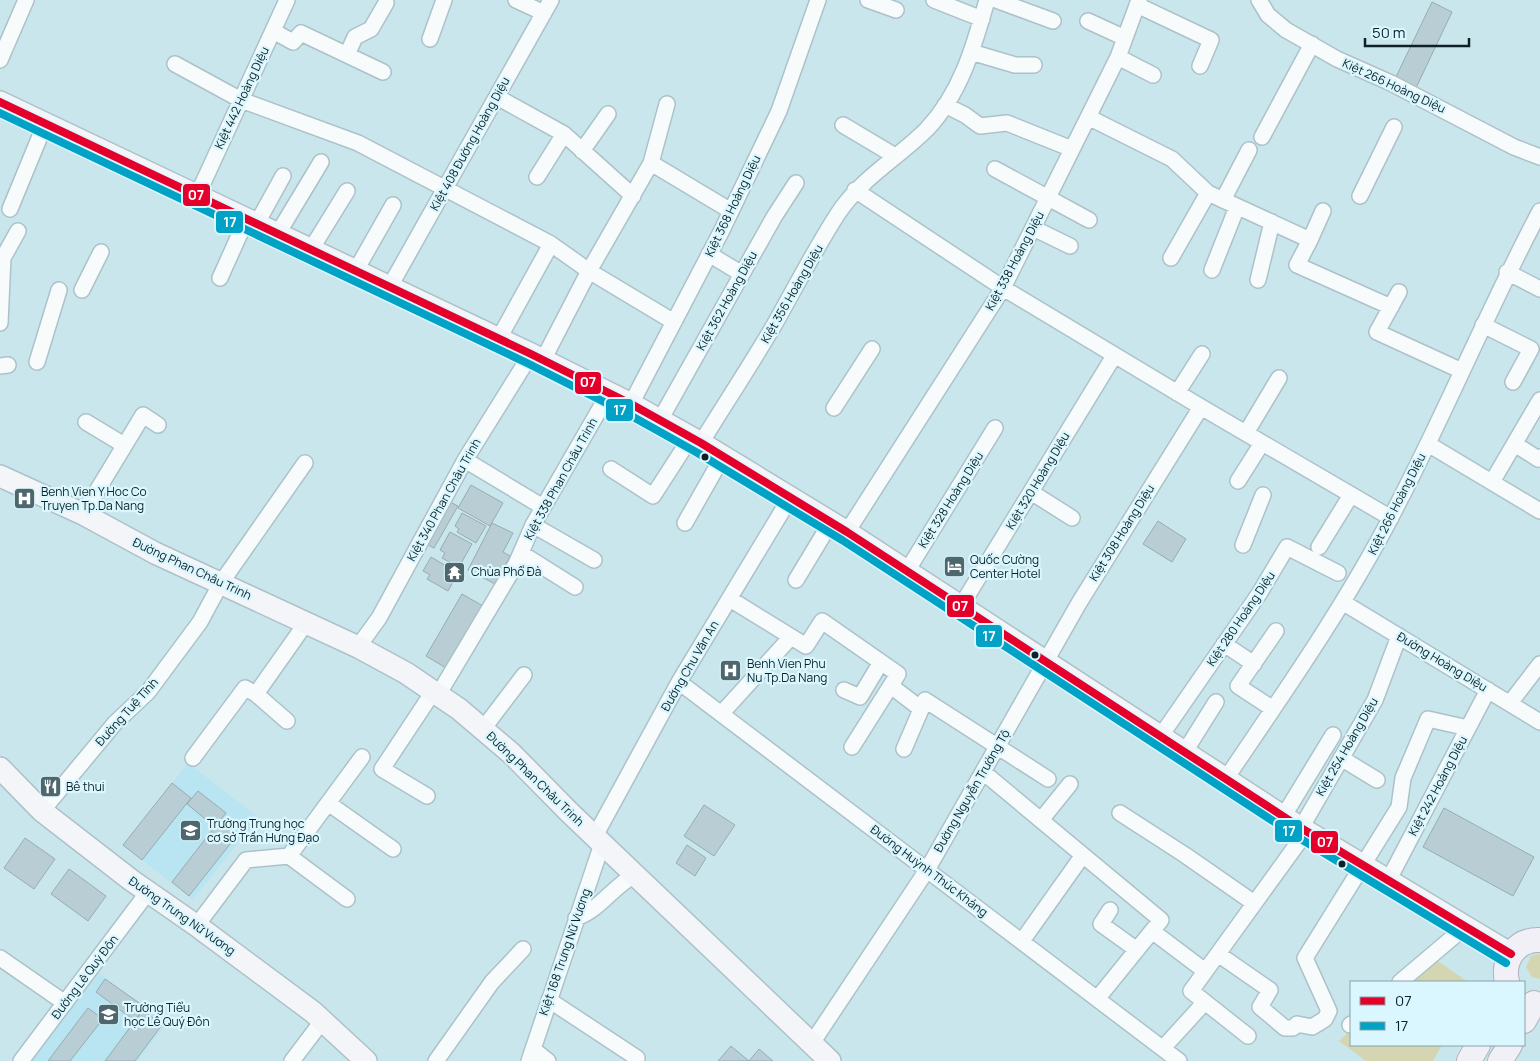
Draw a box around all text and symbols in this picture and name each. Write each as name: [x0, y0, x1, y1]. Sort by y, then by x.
scale bar: [1365, 15, 1469, 47]
text: 50 m: [1372, 22, 1406, 43]
street label: Kiệt 442 Hoàng Diệu: [210, 44, 273, 152]
street label: Kiệt 266 Hoàng Diệu: [1340, 54, 1449, 117]
street label: Kiệt 408 Đường Hoàng Diệu: [426, 74, 513, 214]
street label: Kiệt 368 Hoàng Diệu: [701, 152, 765, 259]
line badge: 07: [182, 183, 211, 207]
text: 07: [188, 185, 204, 204]
street label: Kiệt 338 Hoàng Diệu: [981, 208, 1048, 313]
line badge: 17: [215, 210, 244, 234]
text: 17: [223, 212, 237, 231]
street label: Kiệt 356 Hoàng Diệu: [756, 241, 827, 346]
street label: Kiệt 362 Hoàng Diệu: [692, 248, 761, 353]
line badge: 07: [574, 371, 602, 395]
text: 07: [580, 372, 596, 391]
line badge: 17: [605, 398, 634, 422]
text: 17: [613, 400, 627, 419]
street label: Kiệt 338 Phan Châu Trinh: [520, 415, 601, 543]
street label: Kiệt 320 Hoàng Diệu: [1002, 429, 1073, 533]
street label: Kiệt 340 Phan Châu Trinh: [403, 435, 484, 564]
street label: Kiệt 328 Hoàng Diệu: [914, 448, 987, 551]
street label: Kiệt 266 Hoàng Diệu: [1364, 450, 1430, 557]
unlabelled marker: [700, 452, 710, 462]
street label: Kiệt 308 Hoàng Diệu: [1085, 481, 1158, 584]
place label: Benh Vien Y Hoc Co Truyen Tp.Da Nang: [41, 483, 147, 514]
hospital icon: Benh Vien Y Hoc Co Truyen Tp.Da Nang: [13, 487, 37, 511]
street label: Đường Phan Châu Trinh: [130, 533, 254, 604]
place label: Quốc Cường Center Hotel: [970, 551, 1041, 582]
hotel icon: Quốc Cường Center Hotel: [942, 555, 966, 579]
temple icon: Chùa Phổ Đà: [443, 560, 467, 584]
place label: Chùa Phổ Đà: [471, 563, 541, 580]
street label: Kiệt 280 Hoàng Diệu: [1202, 568, 1279, 670]
line badge: 07: [946, 594, 975, 618]
text: 07: [952, 596, 968, 615]
street label: Đường Chu Văn An: [657, 617, 722, 714]
line badge: 17: [975, 624, 1003, 648]
text: 17: [982, 626, 996, 645]
street label: Đường Hoàng Diệu: [1394, 628, 1491, 695]
unlabelled marker: [1030, 650, 1040, 660]
place label: Benh Vien Phu Nu Tp.Da Nang: [747, 655, 827, 686]
hospital icon: Benh Vien Phu Nu Tp.Da Nang: [719, 659, 743, 683]
street label: Đường Tuệ Tĩnh: [91, 674, 162, 749]
street label: Kiệt 254 Hoàng Diệu: [1311, 694, 1382, 799]
street label: Đường Nguyễn Trường Tộ: [929, 726, 1014, 855]
street label: Đường Phan Châu Trinh: [483, 728, 588, 830]
street label: Kiệt 242 Hoàng Diệu: [1404, 733, 1471, 839]
restaurant icon: Bê thui: [38, 775, 62, 799]
place label: Bê thui: [66, 778, 105, 795]
place label: Trường Trung học cơ sở Trần Hưng Đạo: [207, 815, 319, 846]
school or university icon: Trường Trung học cơ sở Trần Hưng Đạo: [179, 819, 203, 843]
line badge: 17: [1274, 819, 1303, 843]
street label: Đường Huỳnh Thúc Kháng: [867, 821, 992, 920]
text: 17: [1282, 821, 1296, 840]
line badge: 07: [1310, 830, 1339, 854]
text: 07: [1317, 832, 1333, 851]
unlabelled marker: [1337, 859, 1347, 869]
street label: Đường Trưng Nữ Vương: [125, 872, 239, 959]
street label: Kiệt 168 Trưng Nữ Vương: [535, 886, 594, 1018]
street label: Đường Lê Quý Đôn: [47, 931, 122, 1022]
legend: [1350, 981, 1525, 1046]
text: 07: [1395, 990, 1412, 1011]
place label: Trường Tiểu học Lê Quý Đôn: [124, 999, 210, 1030]
school or university icon: Trường Tiểu học Lê Quý Đôn: [96, 1003, 120, 1027]
text: 17: [1395, 1015, 1408, 1036]

